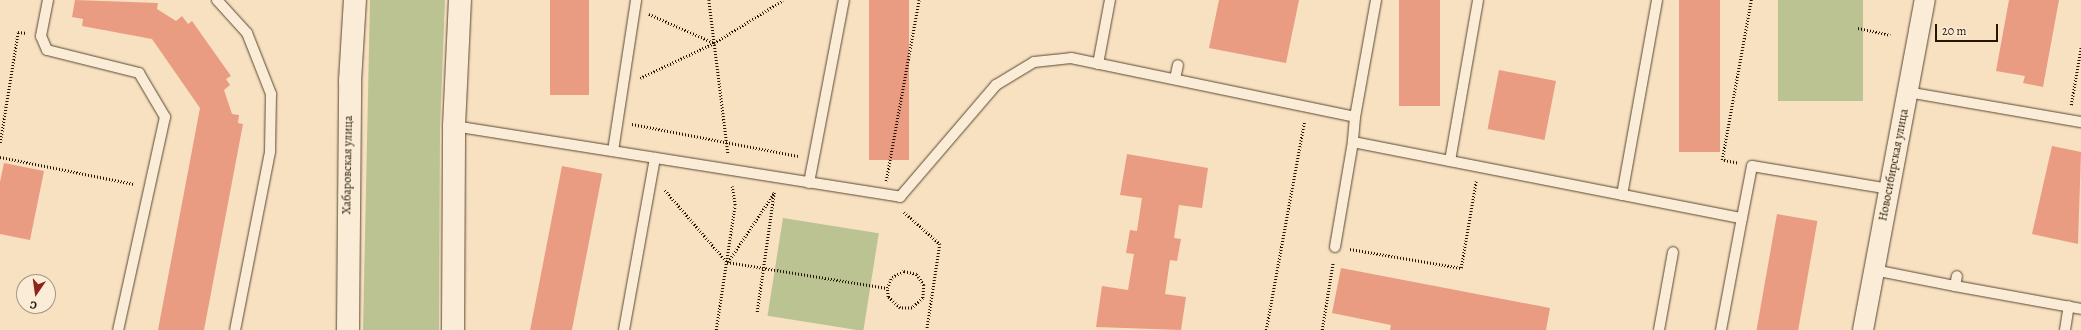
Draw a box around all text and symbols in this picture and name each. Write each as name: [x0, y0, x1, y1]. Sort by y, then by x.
scale bar: [1937, 16, 2000, 42]
text: 20 m: [1942, 23, 1966, 39]
street label: Новосибирская улица: [1876, 108, 1912, 222]
street label: Хабаровская улица: [340, 116, 356, 214]
north arrow: [16, 274, 56, 314]
text: С: [28, 297, 38, 313]

